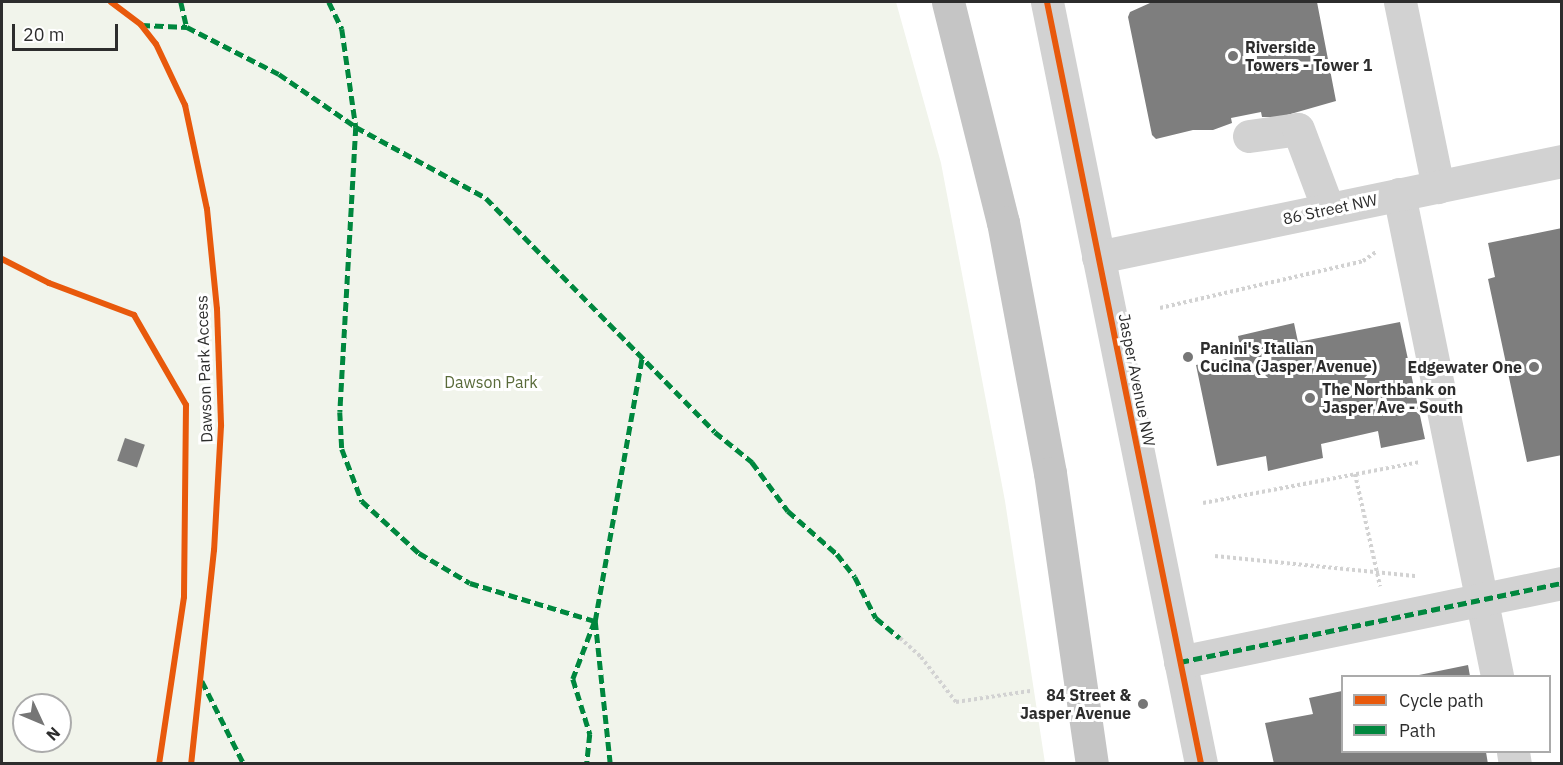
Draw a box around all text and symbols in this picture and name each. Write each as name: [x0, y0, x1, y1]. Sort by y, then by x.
scale bar: [15, 12, 122, 50]
text: 20 m: [23, 23, 65, 46]
place label: Riverside Towers - Tower 1: [1245, 37, 1372, 75]
marker: Riverside Towers - Tower 1: [1226, 49, 1240, 63]
street label: 86 Street NW: [1281, 190, 1379, 228]
street label: Dawson Park Access: [192, 295, 216, 443]
street label: Jasper Avenue NW: [1115, 312, 1159, 448]
place label: Panini's Italian Cucina (Jasper Avenue): [1200, 338, 1377, 376]
marker: Panini's Italian Cucina (Jasper Avenue): [1181, 350, 1195, 364]
place label: Edgewater One: [1408, 357, 1522, 377]
marker: Edgewater One: [1527, 360, 1541, 374]
park label: Dawson Park: [444, 372, 538, 392]
place label: The Northbank on Jasper Ave - South: [1322, 379, 1463, 417]
marker: The Northbank on Jasper Ave - South: [1303, 391, 1317, 405]
legend: [1341, 675, 1551, 753]
place label: 84 Street & Jasper Avenue: [1020, 685, 1131, 723]
text: Cycle path: [1399, 689, 1484, 712]
north arrow: [12, 693, 72, 753]
marker: 84 Street & Jasper Avenue: [1136, 697, 1150, 711]
text: Path: [1399, 719, 1436, 742]
text: N: [42, 723, 65, 745]

